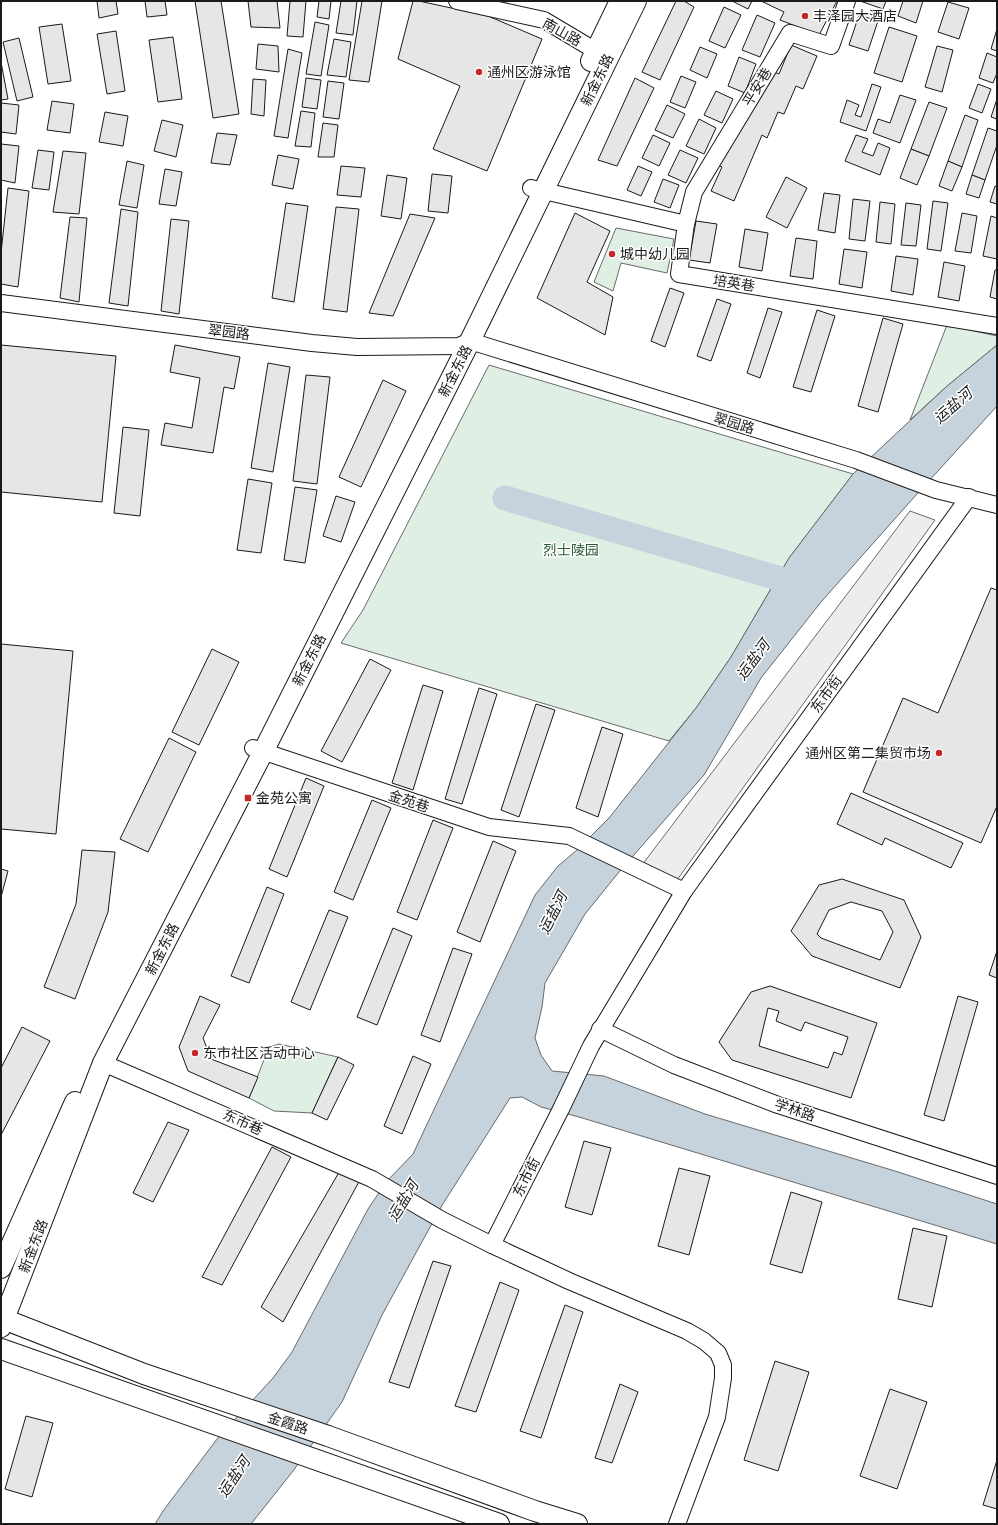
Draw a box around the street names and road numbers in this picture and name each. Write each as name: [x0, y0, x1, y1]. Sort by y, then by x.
street label: 南山路: [539, 15, 584, 50]
street label: 新金东路: [578, 51, 617, 109]
street label: 平安巷: [739, 65, 776, 110]
street label: 培英巷: [712, 272, 756, 295]
street label: 翠园路: [207, 322, 251, 343]
street label: 新金东路: [435, 342, 476, 400]
street label: 翠园路: [711, 409, 756, 438]
street label: 新金东路: [289, 631, 330, 689]
street label: 东市街: [807, 672, 846, 716]
street label: 金苑巷: [386, 787, 431, 816]
street label: 新金东路: [142, 920, 183, 978]
street label: 学林路: [772, 1096, 817, 1125]
street label: 东市巷: [220, 1106, 265, 1139]
street label: 东市街: [509, 1155, 544, 1200]
street label: 新金东路: [15, 1217, 51, 1275]
street label: 金霞路: [265, 1409, 310, 1438]

